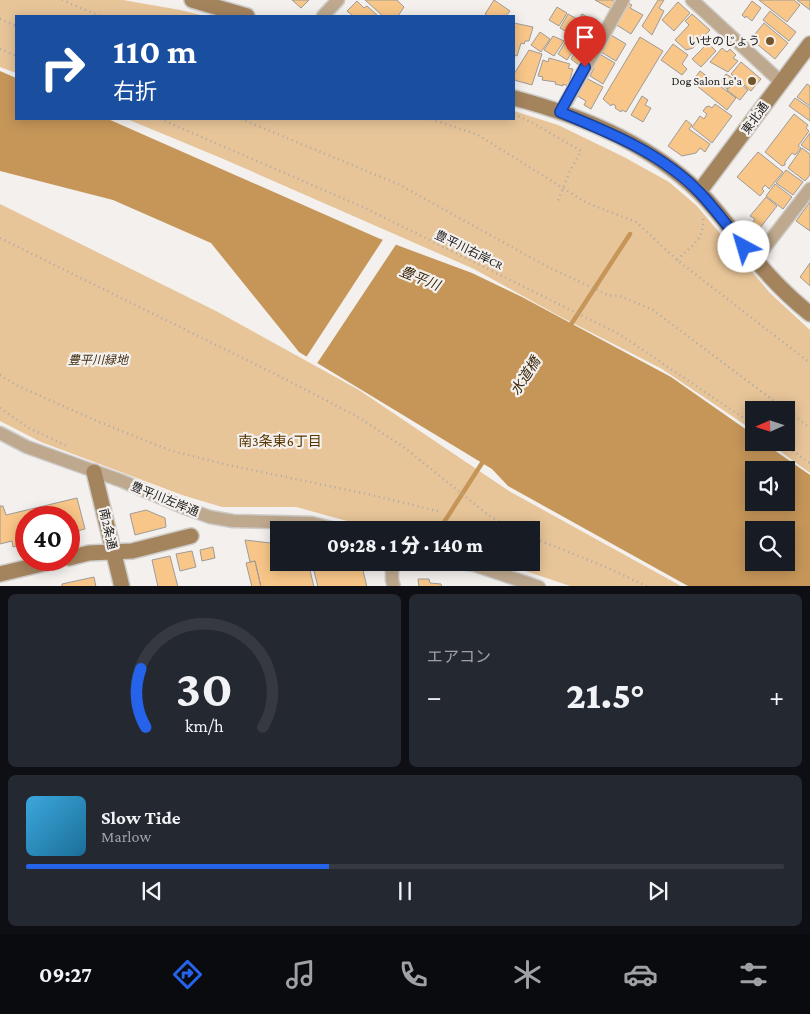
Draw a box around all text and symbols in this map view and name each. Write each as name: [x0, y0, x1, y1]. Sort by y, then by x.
pin: [564, 16, 606, 67]
icon: arrive: [571, 23, 599, 51]
text: 110 m: [113, 32, 197, 71]
place label: いせのじょう: [688, 34, 760, 48]
icon: right: [30, 35, 95, 100]
marker: いせのじょう: [764, 35, 776, 47]
place label: Dog Salon Le'a: [671, 74, 742, 88]
marker: Dog Salon Le'a: [746, 75, 758, 87]
text: 右折: [113, 79, 157, 104]
street label: 東北通: [739, 99, 771, 137]
position arrow: [717, 220, 769, 272]
street label: 豊平川右岸CR: [433, 228, 506, 273]
water label: 豊平川: [398, 263, 444, 294]
water label: 水道橋: [507, 352, 544, 398]
park label: 豊平川緑地: [68, 353, 130, 367]
north arrow: [745, 401, 795, 451]
map controls: [745, 401, 795, 571]
district label: 南3条東6丁目: [238, 433, 322, 449]
button: sound: [745, 461, 795, 511]
street label: 豊平川左岸通: [129, 479, 201, 519]
speed limit sign: 40: [15, 506, 80, 571]
street label: 南2条通: [96, 507, 120, 551]
button: search: [745, 521, 795, 571]
text: 09:28 · 1 分 · 140 m: [327, 535, 483, 556]
text: エアコン: [427, 648, 491, 665]
text: 30: [176, 659, 233, 717]
text: 21.5°: [566, 674, 645, 716]
text: −: [427, 681, 442, 712]
text: +: [769, 681, 784, 712]
text: km/h: [185, 716, 224, 736]
text: Slow Tide: [101, 807, 181, 828]
text: Marlow: [101, 828, 151, 845]
icon: previous: [138, 877, 166, 905]
icon: pause: [391, 877, 419, 905]
icon: next: [644, 877, 672, 905]
icon: directions: [170, 957, 205, 992]
icon: music: [283, 957, 318, 992]
icon: phone: [396, 957, 431, 992]
icon: climate: [510, 957, 545, 992]
icon: car: [623, 957, 658, 992]
icon: filters: [736, 957, 771, 992]
text: 09:27: [39, 962, 92, 987]

